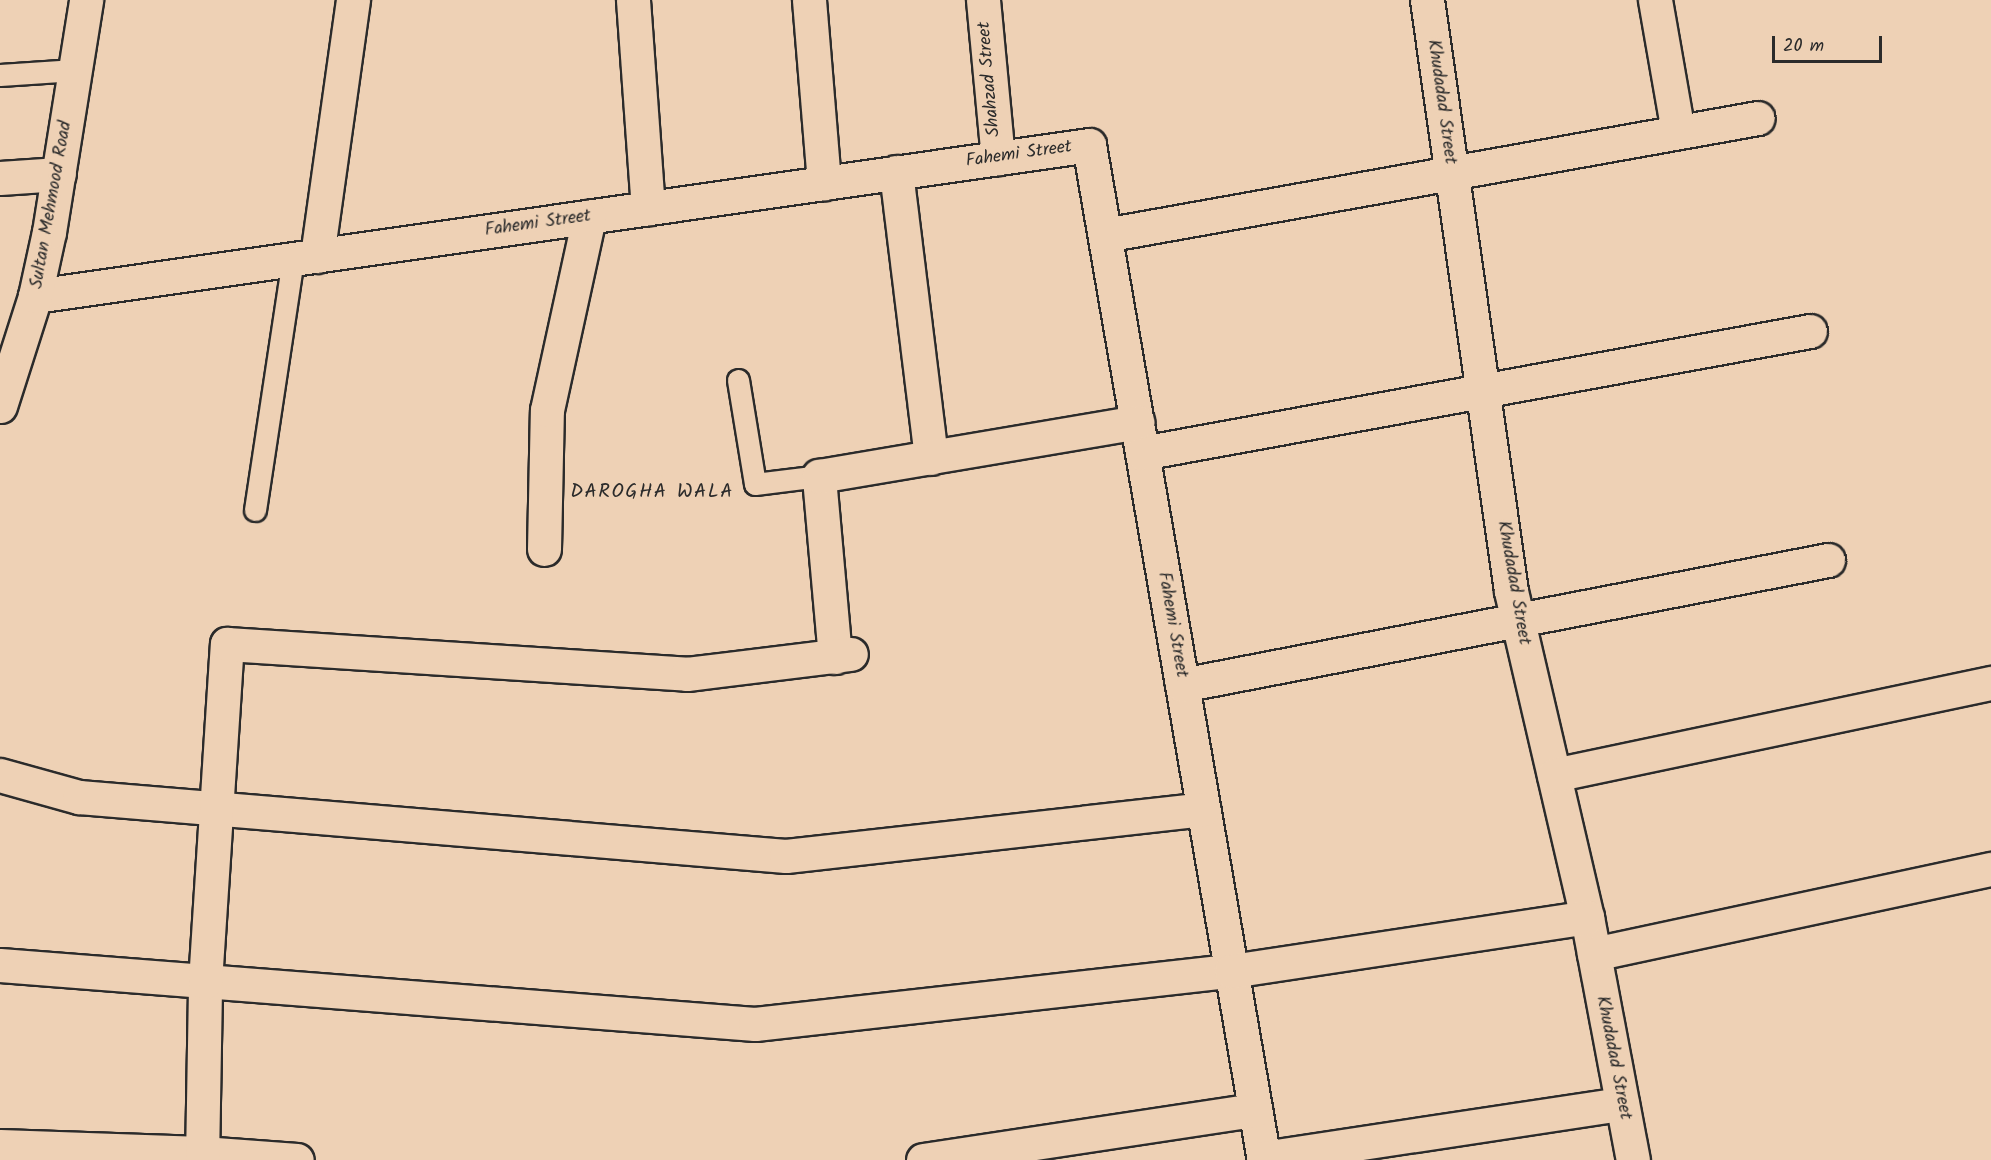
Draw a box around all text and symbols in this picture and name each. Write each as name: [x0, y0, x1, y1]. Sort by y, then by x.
street label: Shahzad Street: [974, 21, 1006, 137]
scale bar: [1775, 24, 1884, 62]
text: 20 m: [1783, 32, 1824, 61]
street label: Khudadad Street: [1422, 38, 1460, 166]
street label: Sultan Mehmood Road: [27, 120, 77, 290]
street label: Fahemi Street: [964, 137, 1074, 173]
street label: Fahemi Street: [483, 206, 593, 242]
district label: DAROGHA WALA: [570, 480, 734, 504]
street label: Khudadad Street: [1491, 519, 1535, 647]
street label: Fahemi Street: [1152, 570, 1192, 680]
street label: Khudadad Street: [1590, 994, 1636, 1122]

